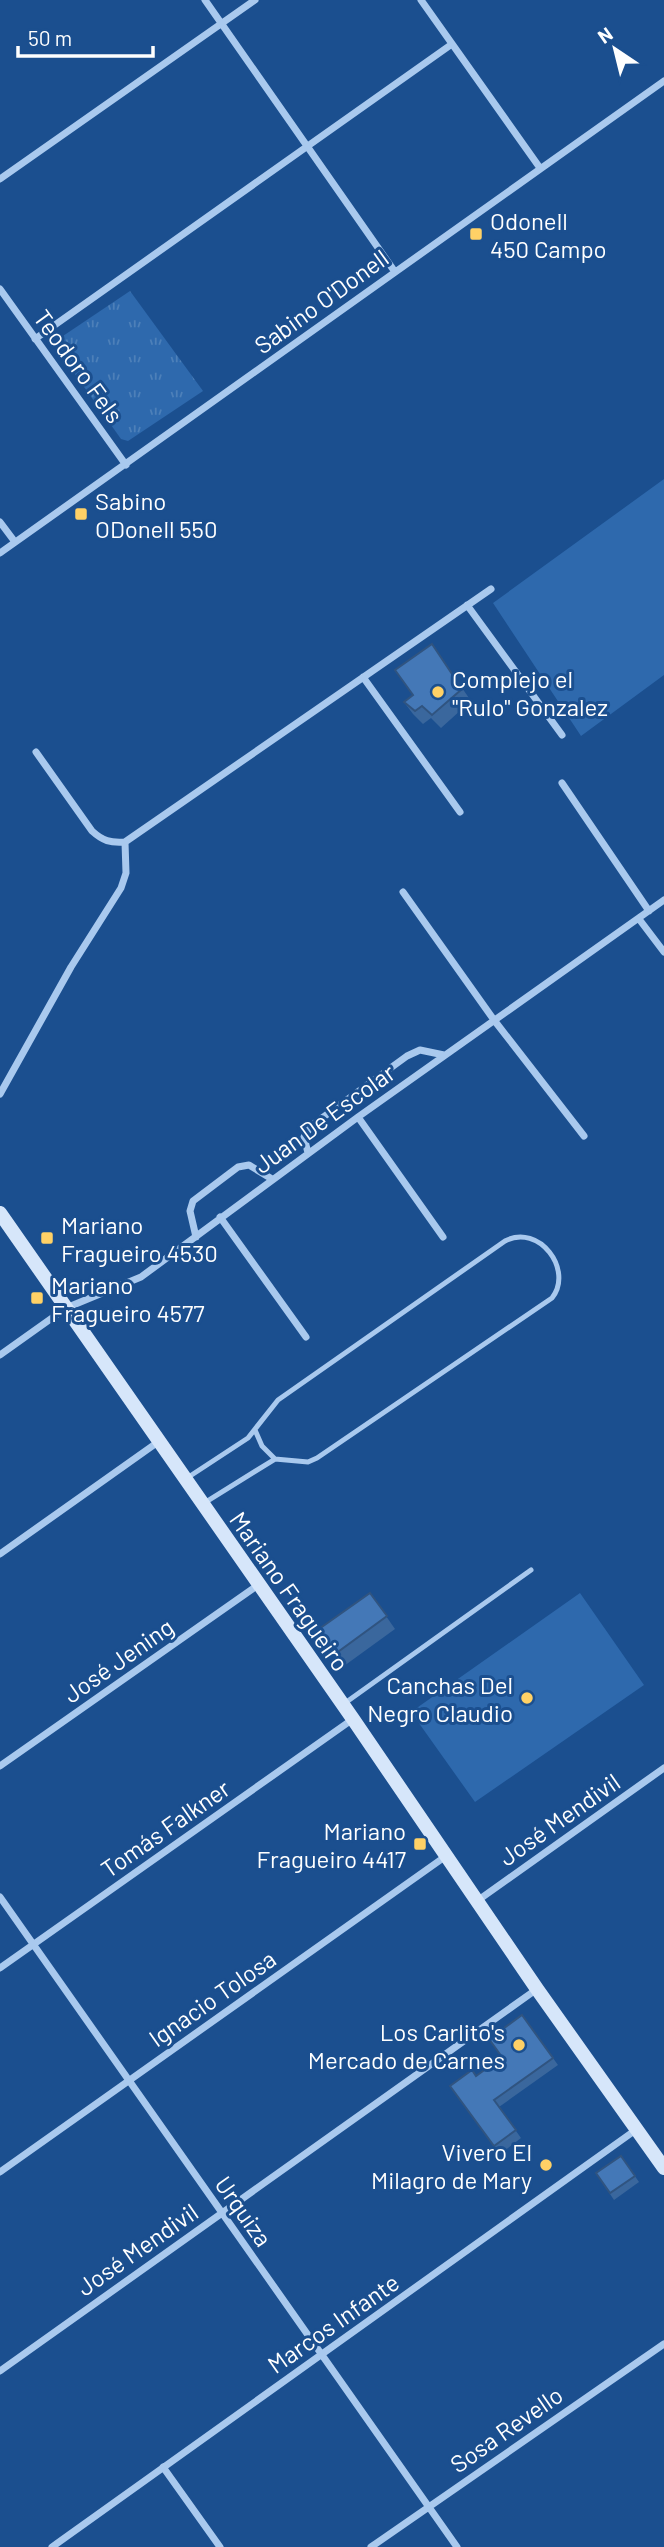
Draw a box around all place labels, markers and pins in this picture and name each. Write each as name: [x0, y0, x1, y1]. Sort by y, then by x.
place label: Odonell 450 Campo: [490, 206, 607, 263]
marker: Odonell 450 Campo: [468, 226, 484, 242]
place label: Sabino ODonell 550: [95, 486, 217, 543]
marker: Sabino ODonell 550: [73, 506, 89, 522]
place label: Complejo el "Rulo" Gonzalez: [452, 664, 608, 721]
marker: Complejo el "Rulo" Gonzalez: [430, 684, 446, 700]
place label: Mariano Fragueiro 4530: [61, 1210, 218, 1267]
marker: Mariano Fragueiro 4530: [39, 1230, 55, 1246]
place label: Mariano Fragueiro 4577: [51, 1270, 205, 1327]
marker: Mariano Fragueiro 4577: [29, 1290, 45, 1306]
place label: Canchas Del Negro Claudio: [367, 1670, 513, 1727]
marker: Canchas Del Negro Claudio: [519, 1690, 535, 1706]
place label: Mariano Fragueiro 4417: [257, 1816, 406, 1873]
marker: Mariano Fragueiro 4417: [412, 1836, 428, 1852]
place label: Los Carlito's Mercado de Carnes: [308, 2017, 505, 2074]
marker: Los Carlito's Mercado de Carnes: [511, 2037, 527, 2053]
place label: Vivero El Milagro de Mary: [371, 2137, 532, 2194]
marker: Vivero El Milagro de Mary: [538, 2157, 554, 2173]

